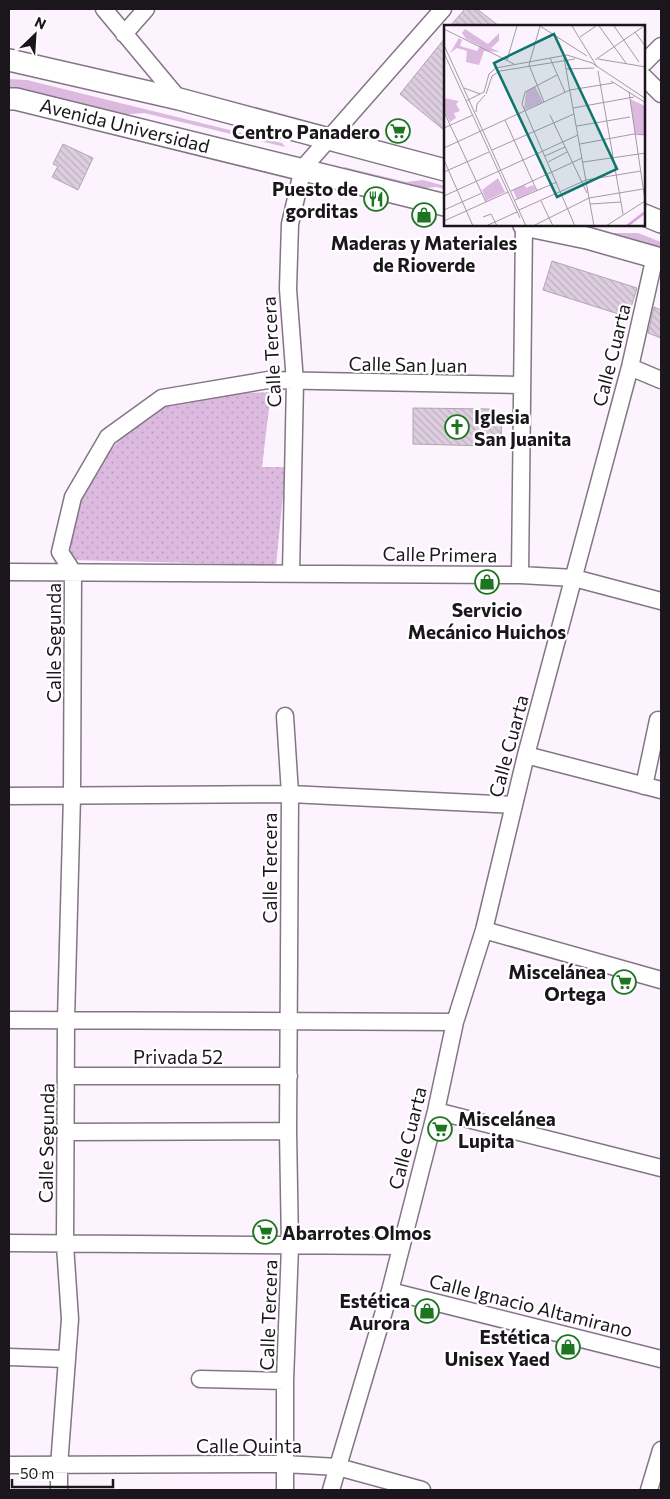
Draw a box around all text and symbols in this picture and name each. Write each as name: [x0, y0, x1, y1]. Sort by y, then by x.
north arrow: [10, 10, 60, 60]
text: N: [32, 13, 49, 33]
inset map: [444, 25, 645, 226]
street label: Avenida Universidad: [38, 93, 212, 157]
supermarket icon: Centro Panadero: [385, 118, 411, 144]
place label: Centro Panadero: [232, 120, 380, 143]
place label: Puesto de gorditas: [272, 177, 358, 222]
restaurant icon: Puesto de gorditas: [363, 186, 389, 212]
shop icon: Maderas y Materiales de Rioverde: [411, 202, 437, 228]
place label: Maderas y Materiales de Rioverde: [331, 231, 518, 276]
street label: Calle Tercera: [257, 296, 285, 408]
street label: Calle Cuarta: [587, 301, 635, 409]
street label: Calle San Juan: [348, 351, 468, 377]
place label: Iglesia San Juanita: [474, 405, 571, 450]
church icon: Iglesia San Juanita: [444, 414, 470, 440]
street label: Calle Primera: [383, 542, 497, 566]
shop icon: Servicio Mecánico Huichos: [474, 569, 500, 595]
street label: Calle Segunda: [42, 583, 65, 703]
place label: Servicio Mecánico Huichos: [408, 598, 566, 643]
street label: Calle Cuarta: [483, 692, 533, 800]
street label: Calle Tercera: [258, 812, 281, 924]
place label: Miscelánea Ortega: [508, 960, 606, 1005]
supermarket icon: Miscelánea Ortega: [611, 969, 637, 995]
street label: Privada 52: [133, 1045, 223, 1068]
street label: Calle Segunda: [33, 1083, 59, 1203]
street label: Calle Cuarta: [383, 1084, 431, 1192]
place label: Miscelánea Lupita: [458, 1107, 556, 1152]
supermarket icon: Miscelánea Lupita: [427, 1116, 453, 1142]
supermarket icon: Abarrotes Olmos: [252, 1219, 278, 1245]
place label: Abarrotes Olmos: [282, 1221, 431, 1244]
street label: Calle Tercera: [255, 1259, 281, 1371]
street label: Calle Ignacio Altamirano: [427, 1269, 635, 1341]
place label: Estética Aurora: [340, 1289, 410, 1334]
shop icon: Estética Aurora: [414, 1298, 440, 1324]
place label: Estética Unisex Yaed: [444, 1325, 550, 1370]
shop icon: Estética Unisex Yaed: [555, 1334, 581, 1360]
street label: Calle Quinta: [196, 1434, 302, 1457]
scale bar: [12, 1456, 114, 1488]
text: 50 m: [20, 1464, 54, 1482]

